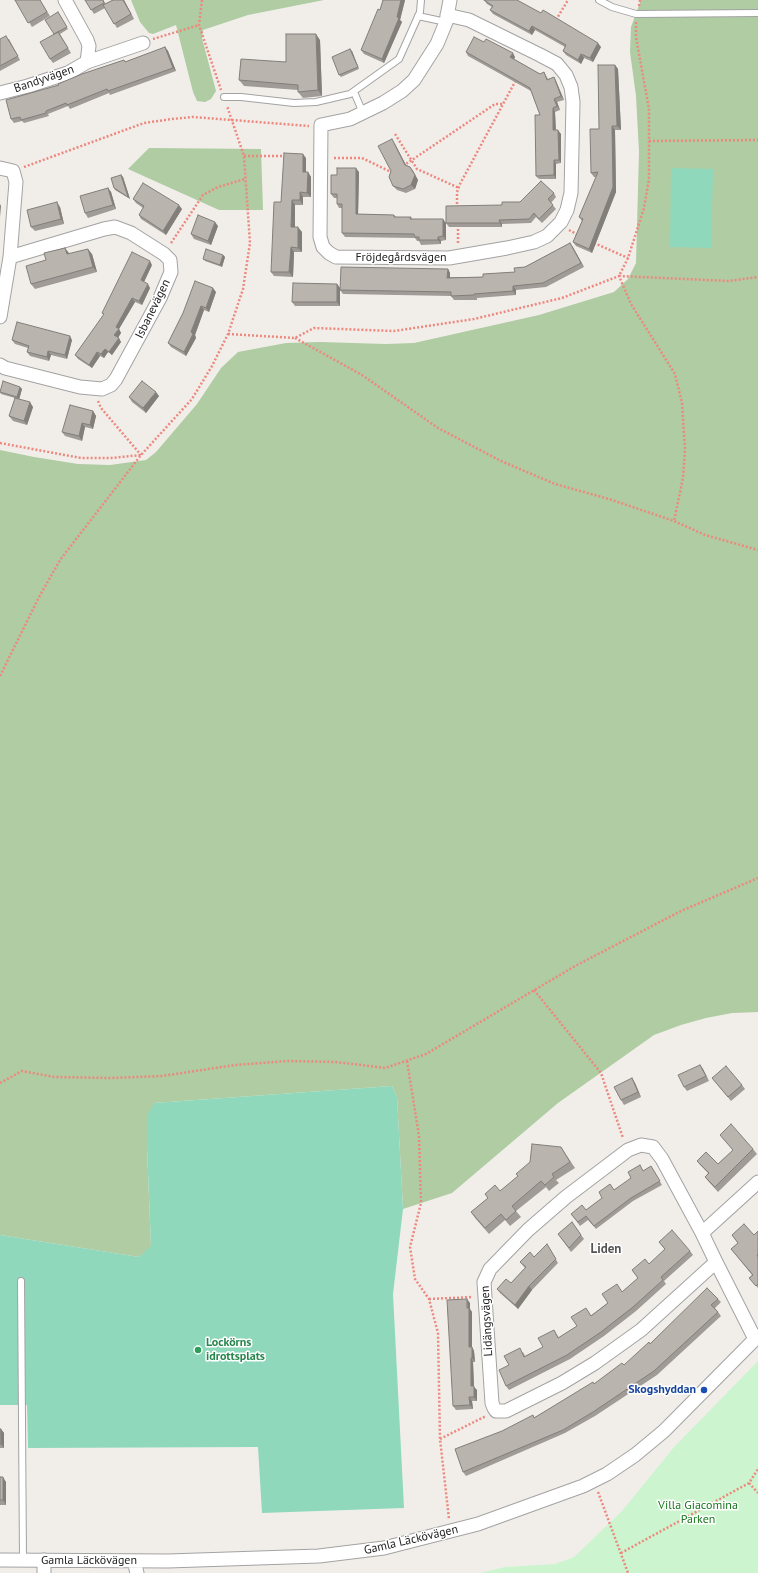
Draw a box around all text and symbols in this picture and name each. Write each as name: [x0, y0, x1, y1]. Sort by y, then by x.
street label: Bandyvägen: [12, 62, 76, 96]
street label: Fröjdegårdsvägen: [355, 251, 447, 265]
street label: Isbanevägen: [132, 277, 174, 341]
district label: Liden: [591, 1241, 621, 1257]
street label: Lidängsvägen: [478, 1285, 496, 1357]
place label: Lockörns idrottsplats: [206, 1336, 265, 1364]
marker: Lockörns idrottsplats: [193, 1345, 203, 1355]
place label: Skogshyddan: [628, 1383, 696, 1397]
marker: Skogshyddan: [699, 1385, 709, 1395]
park label: Villa Giacomina Parken: [658, 1499, 738, 1527]
street label: Gamla Läckövägen: [363, 1522, 459, 1558]
street label: Gamla Läckövägen: [41, 1554, 137, 1568]

